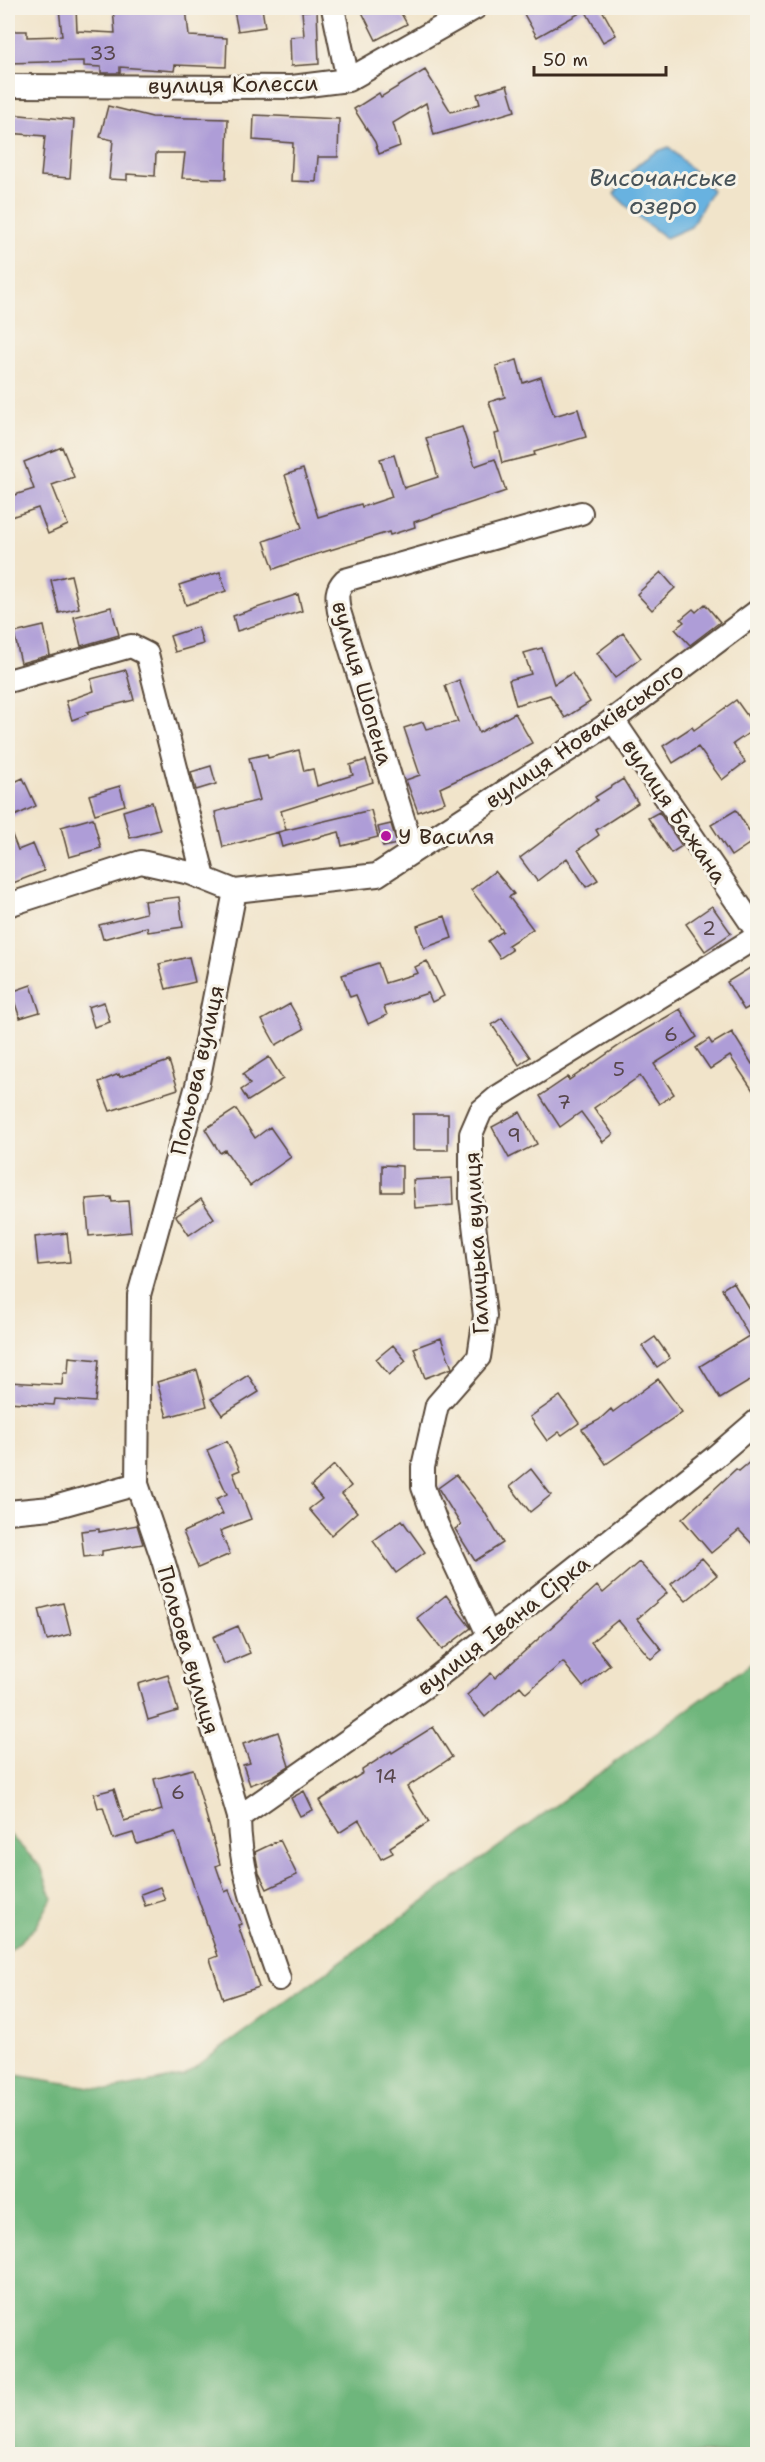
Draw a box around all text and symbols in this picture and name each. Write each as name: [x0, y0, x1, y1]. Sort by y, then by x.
scale bar: [534, 39, 666, 77]
house number: 33: [90, 40, 116, 66]
text: 50 m: [543, 48, 588, 72]
street label: вулиця Колесси: [148, 69, 318, 100]
water label: Височанське озеро: [589, 162, 737, 222]
street label: вулиця Шопена: [325, 598, 400, 769]
street label: вулиця Новаківського: [479, 656, 689, 815]
street label: вулиця Бажана: [615, 733, 734, 890]
place label: У Василя: [398, 822, 495, 851]
marker: У Василя: [379, 829, 393, 843]
house number: 2: [702, 915, 716, 941]
street label: Польова вулиця: [164, 982, 231, 1158]
house number: 6: [664, 1021, 678, 1047]
house number: 5: [613, 1056, 625, 1082]
house number: 7: [557, 1089, 571, 1115]
house number: 9: [507, 1122, 521, 1148]
street label: Галицька вулиця: [457, 1151, 496, 1335]
street label: вулиця Івана Сірка: [411, 1549, 596, 1702]
street label: Польова вулиця: [151, 1563, 226, 1738]
house number: 14: [375, 1763, 397, 1789]
house number: 6: [171, 1779, 185, 1805]

